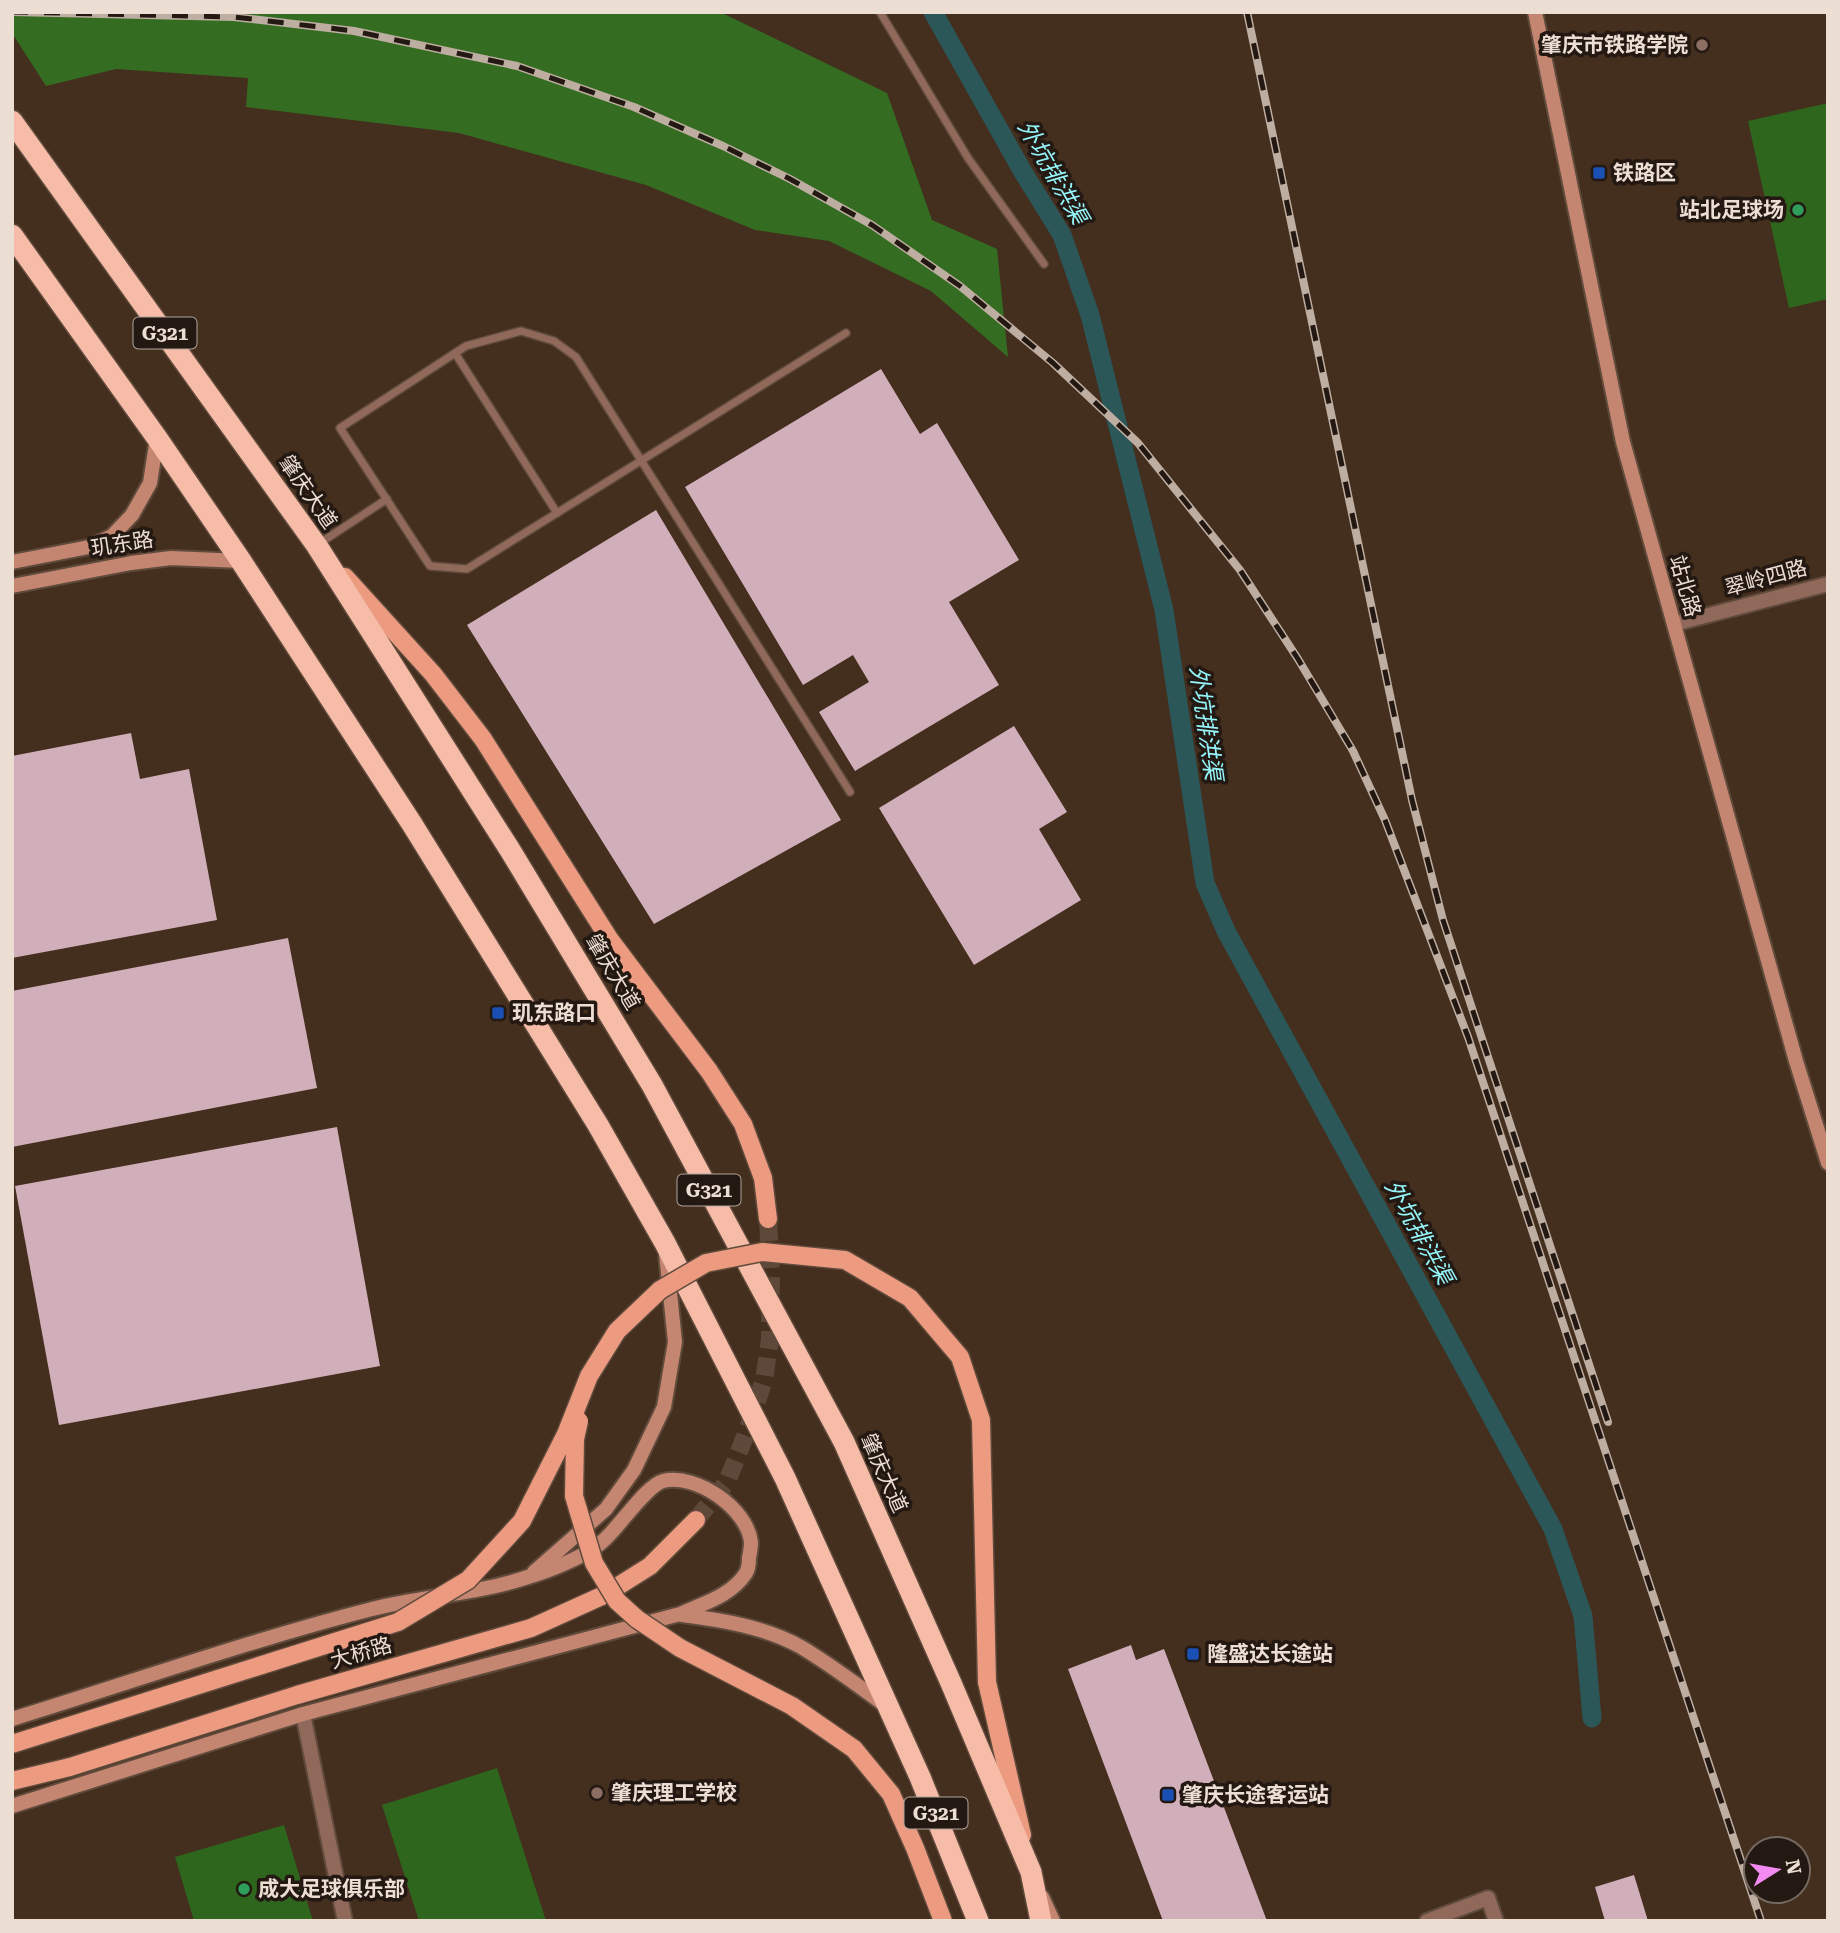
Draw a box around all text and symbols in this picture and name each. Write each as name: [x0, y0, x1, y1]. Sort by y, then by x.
place label: 肇庆市铁路学院: [1541, 33, 1688, 57]
marker: 肇庆市铁路学院: [1694, 37, 1710, 53]
water label: 外坑排洪渠: [1012, 116, 1095, 231]
place label: 铁路区: [1613, 161, 1676, 185]
marker: 铁路区: [1591, 165, 1607, 181]
place label: 站北足球场: [1679, 198, 1784, 222]
marker: 站北足球场: [1790, 202, 1806, 218]
road number: G321: [134, 318, 196, 348]
street label: 肇庆大道: [274, 451, 342, 533]
street label: 玑东路: [89, 527, 155, 561]
street label: 站北路: [1665, 552, 1705, 620]
street label: 翠岭四路: [1722, 556, 1810, 600]
water label: 外坑排洪渠: [1184, 664, 1227, 785]
street label: 肇庆大道: [581, 930, 645, 1014]
place label: 玑东路口: [512, 1001, 596, 1025]
marker: 玑东路口: [490, 1005, 506, 1021]
road number: G321: [678, 1174, 740, 1206]
water label: 外坑排洪渠: [1379, 1175, 1460, 1292]
street label: 肇庆大道: [856, 1430, 912, 1516]
street label: 大桥路: [327, 1633, 395, 1673]
place label: 隆盛达长途站: [1207, 1642, 1333, 1666]
marker: 隆盛达长途站: [1185, 1646, 1201, 1662]
place label: 肇庆理工学校: [611, 1781, 737, 1805]
place label: 肇庆长途客运站: [1182, 1783, 1329, 1807]
marker: 肇庆理工学校: [589, 1785, 605, 1801]
marker: 肇庆长途客运站: [1160, 1787, 1176, 1803]
road number: G321: [904, 1798, 968, 1828]
north arrow: [1742, 1835, 1812, 1905]
text: N: [1781, 1857, 1806, 1877]
place label: 成大足球俱乐部: [258, 1877, 405, 1901]
marker: 成大足球俱乐部: [236, 1881, 252, 1897]

